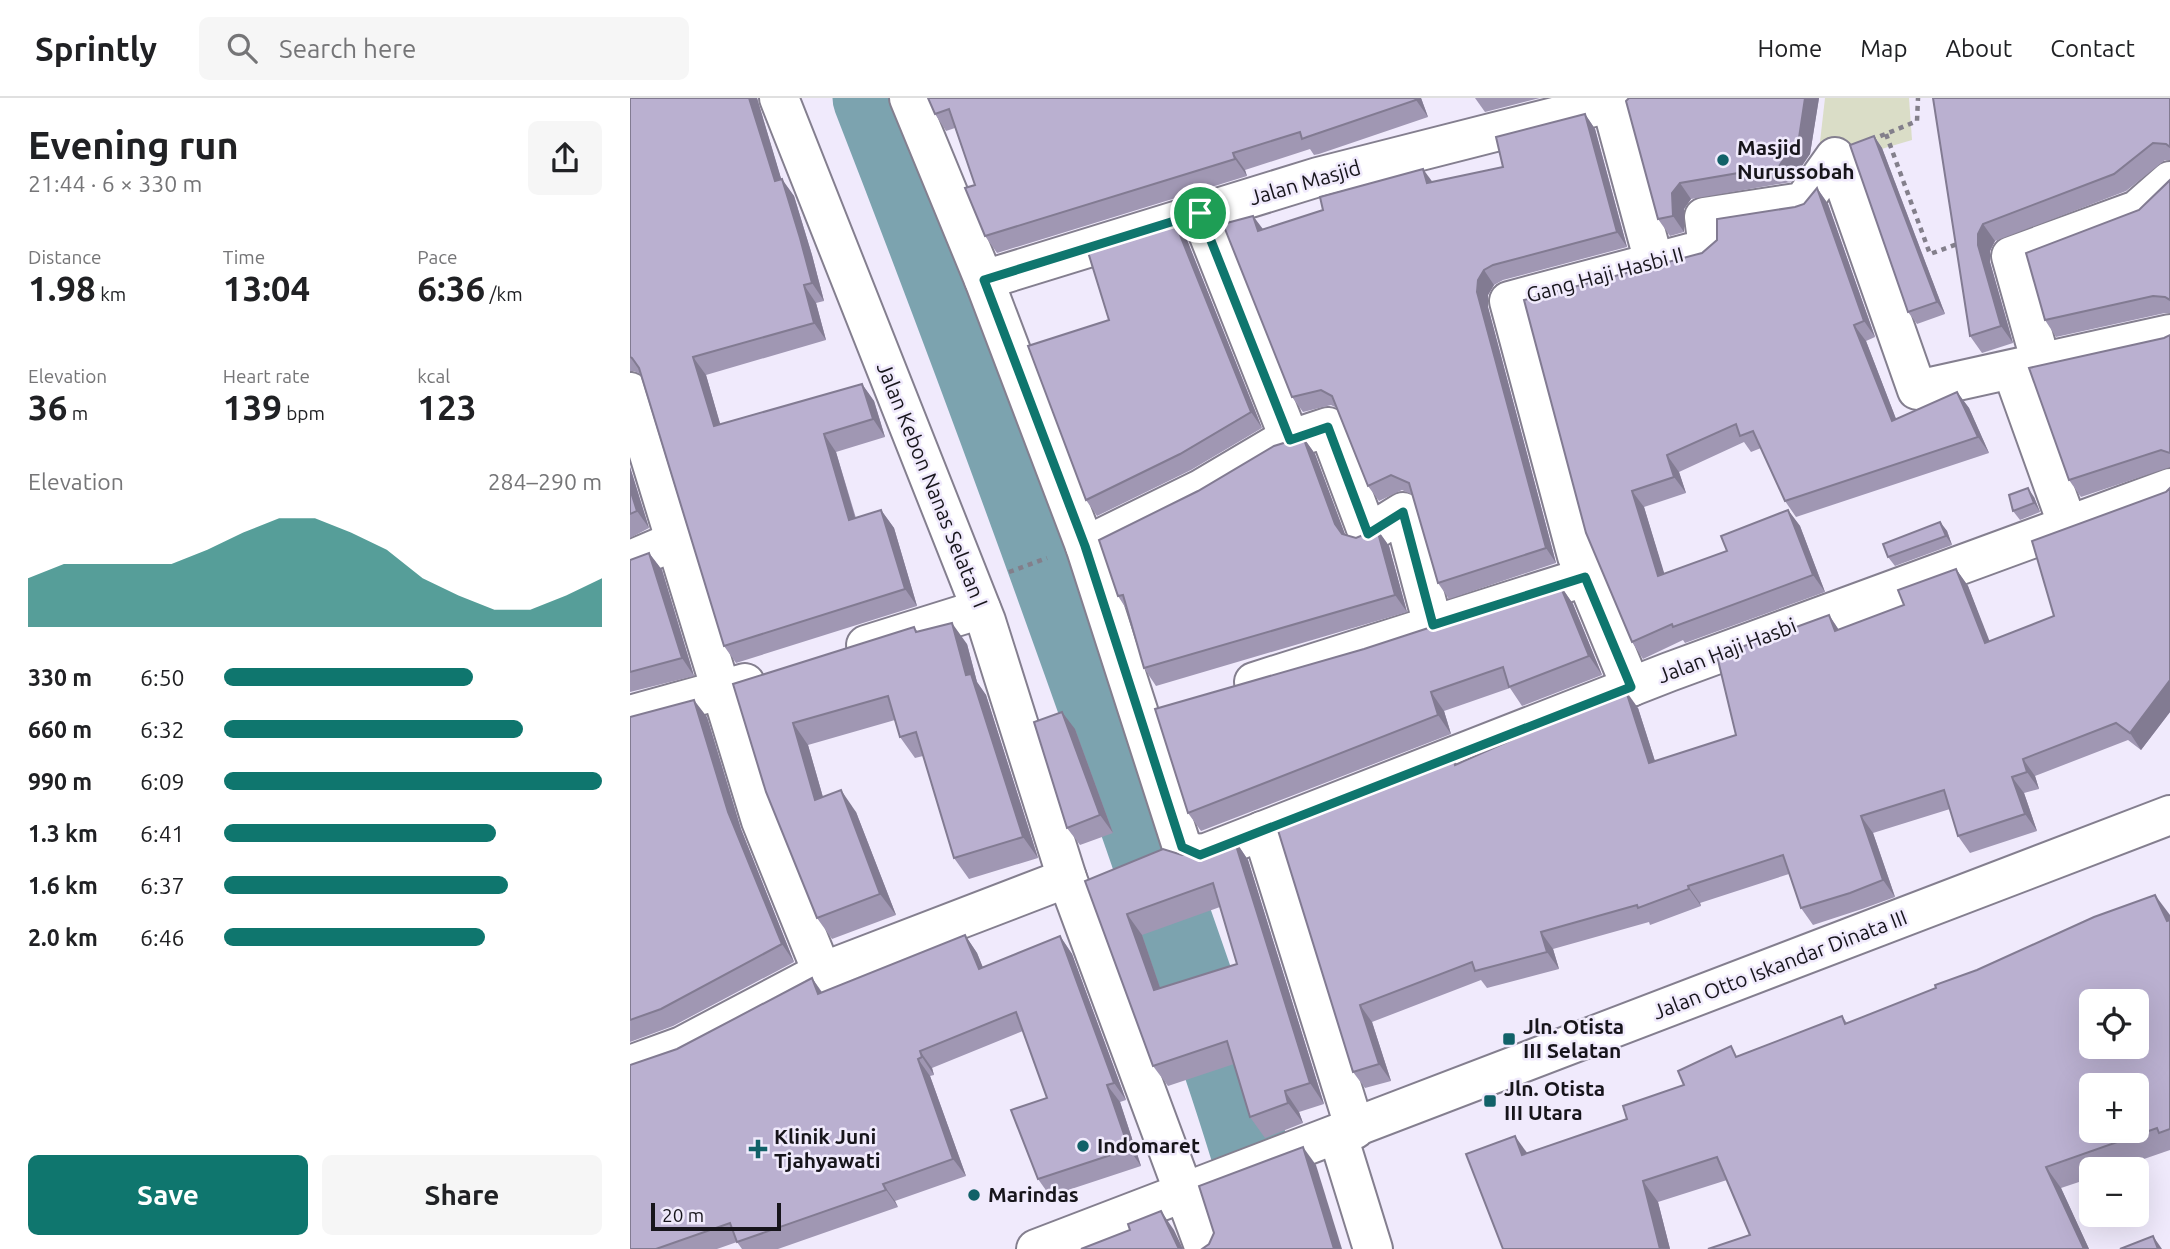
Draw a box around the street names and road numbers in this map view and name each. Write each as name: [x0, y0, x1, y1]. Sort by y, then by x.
street label: Jalan Masjid: [1246, 155, 1363, 209]
street label: Gang Haji Hasbi II: [1524, 242, 1686, 307]
street label: Jalan Kebon Nanas Selatan I: [873, 359, 993, 611]
street label: Jalan Haji Hasbi: [1654, 613, 1799, 688]
street label: Jalan Otto Iskandar Dinata III: [1649, 904, 1910, 1024]

